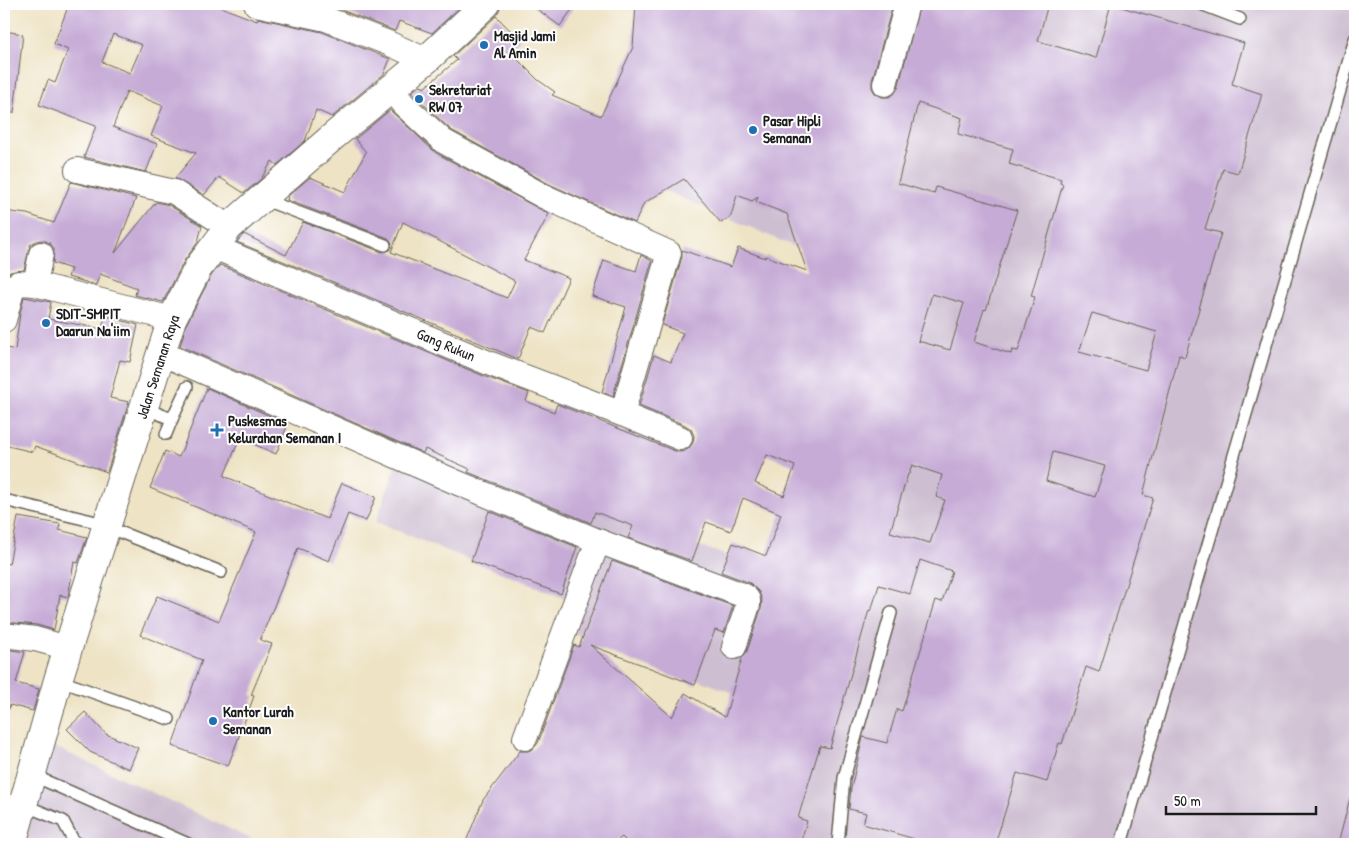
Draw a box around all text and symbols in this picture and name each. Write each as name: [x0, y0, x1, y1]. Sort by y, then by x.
place label: Masjid Jami Al Amin: [494, 25, 556, 63]
marker: Masjid Jami Al Amin: [478, 39, 490, 51]
place label: Sekretariat RW 07: [429, 79, 492, 117]
marker: Sekretariat RW 07: [413, 93, 425, 105]
place label: Pasar Hipli Semanan: [763, 110, 821, 148]
marker: Pasar Hipli Semanan: [747, 124, 759, 136]
place label: SDIT-SMPIT Daarun Na'iim: [56, 303, 130, 341]
street label: Jalan Semanan Raya: [131, 312, 184, 422]
marker: SDIT-SMPIT Daarun Na'iim: [40, 317, 52, 329]
street label: Gang Rukun: [414, 323, 479, 366]
place label: Puskesmas Kelurahan Semanan I: [228, 410, 341, 448]
marker: Puskesmas Kelurahan Semanan I: [210, 423, 224, 437]
place label: Kantor Lurah Semanan: [223, 701, 294, 739]
marker: Kantor Lurah Semanan: [207, 715, 219, 727]
scale bar: [1166, 783, 1316, 815]
text: 50 m: [1174, 790, 1201, 811]

